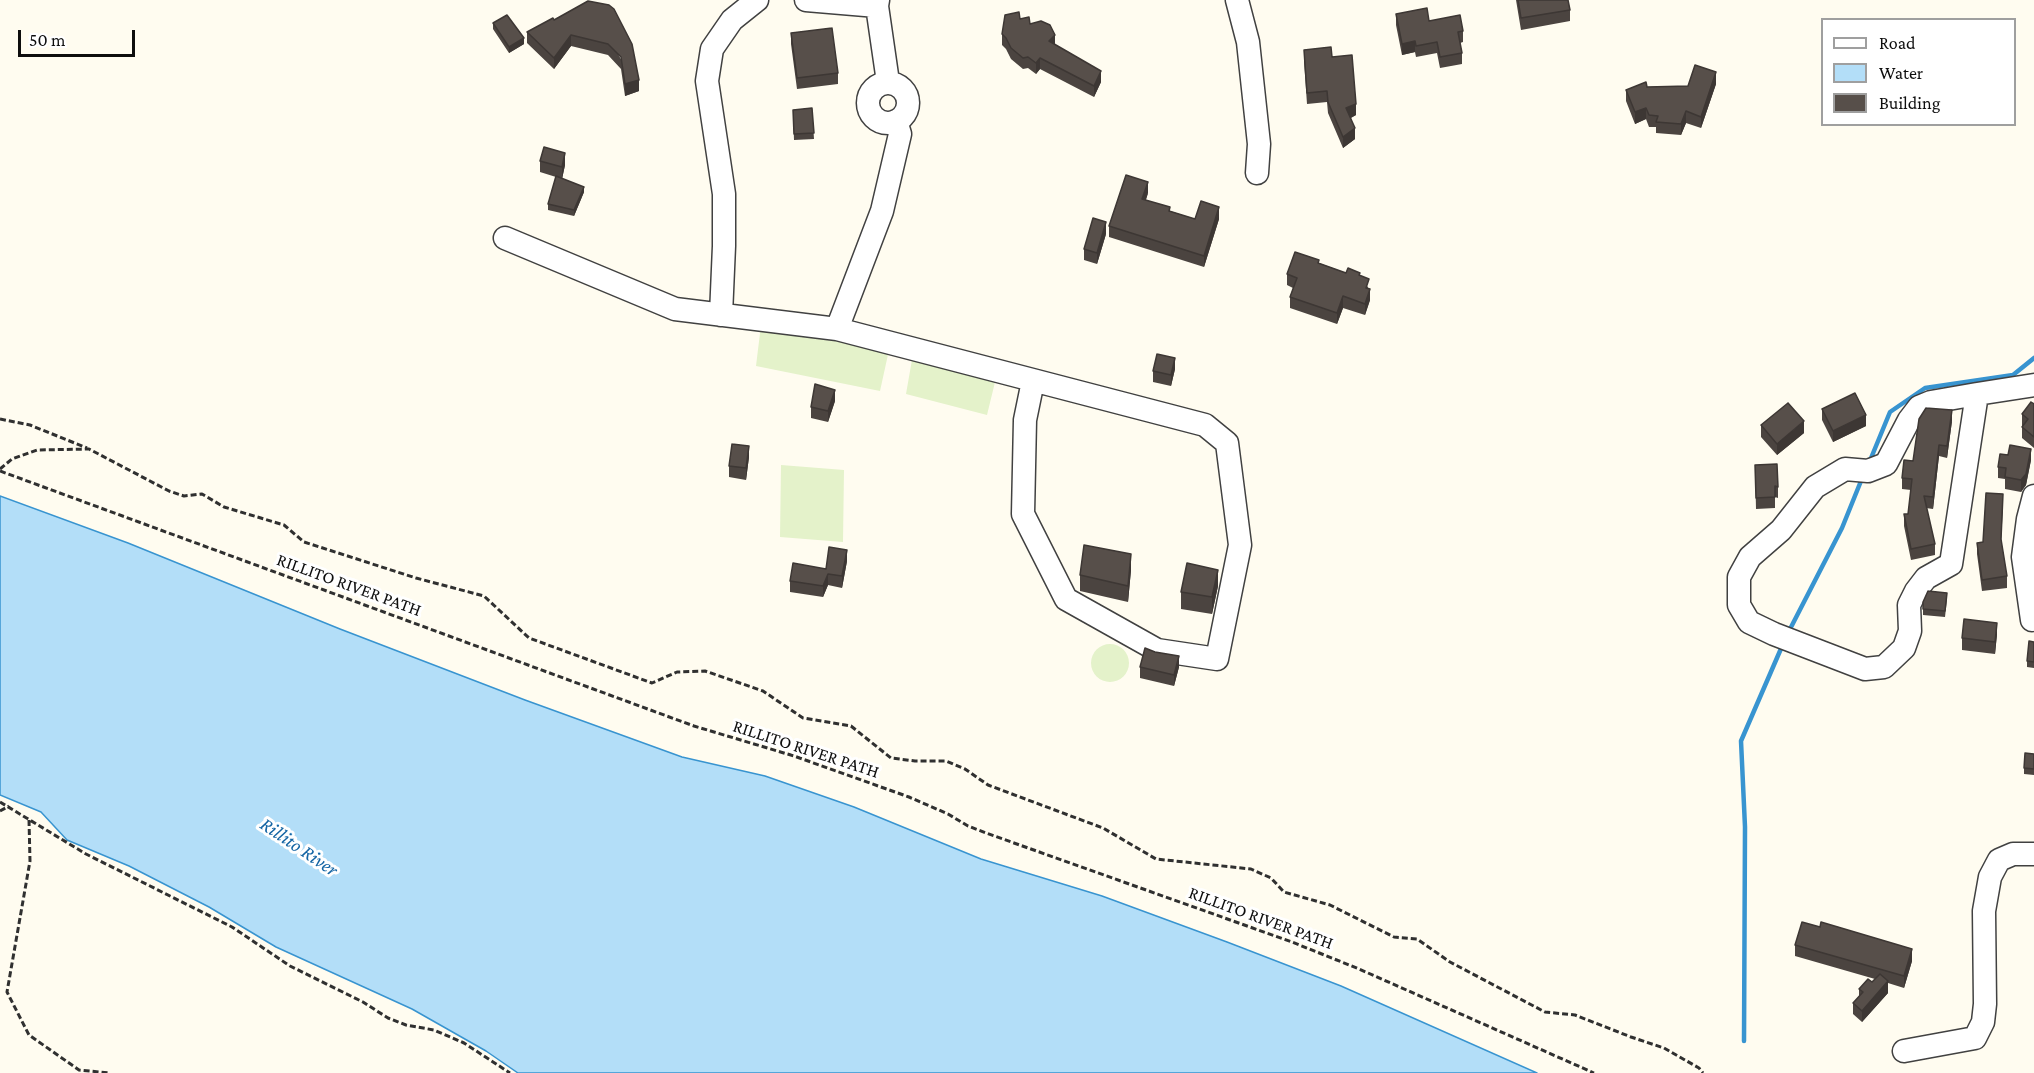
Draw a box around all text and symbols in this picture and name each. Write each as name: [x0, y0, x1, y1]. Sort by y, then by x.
scale bar: [21, 18, 138, 56]
legend: [1821, 18, 2016, 126]
text: 50 m: [29, 30, 66, 50]
text: Road: [1879, 33, 1916, 53]
text: Water: [1879, 63, 1923, 83]
text: Building: [1879, 93, 1940, 113]
street label: RILLITO RIVER PATH: [274, 549, 424, 621]
street label: RILLITO RIVER PATH: [730, 715, 882, 783]
water label: Rillito River: [255, 812, 343, 882]
street label: RILLITO RIVER PATH: [1186, 882, 1336, 954]

